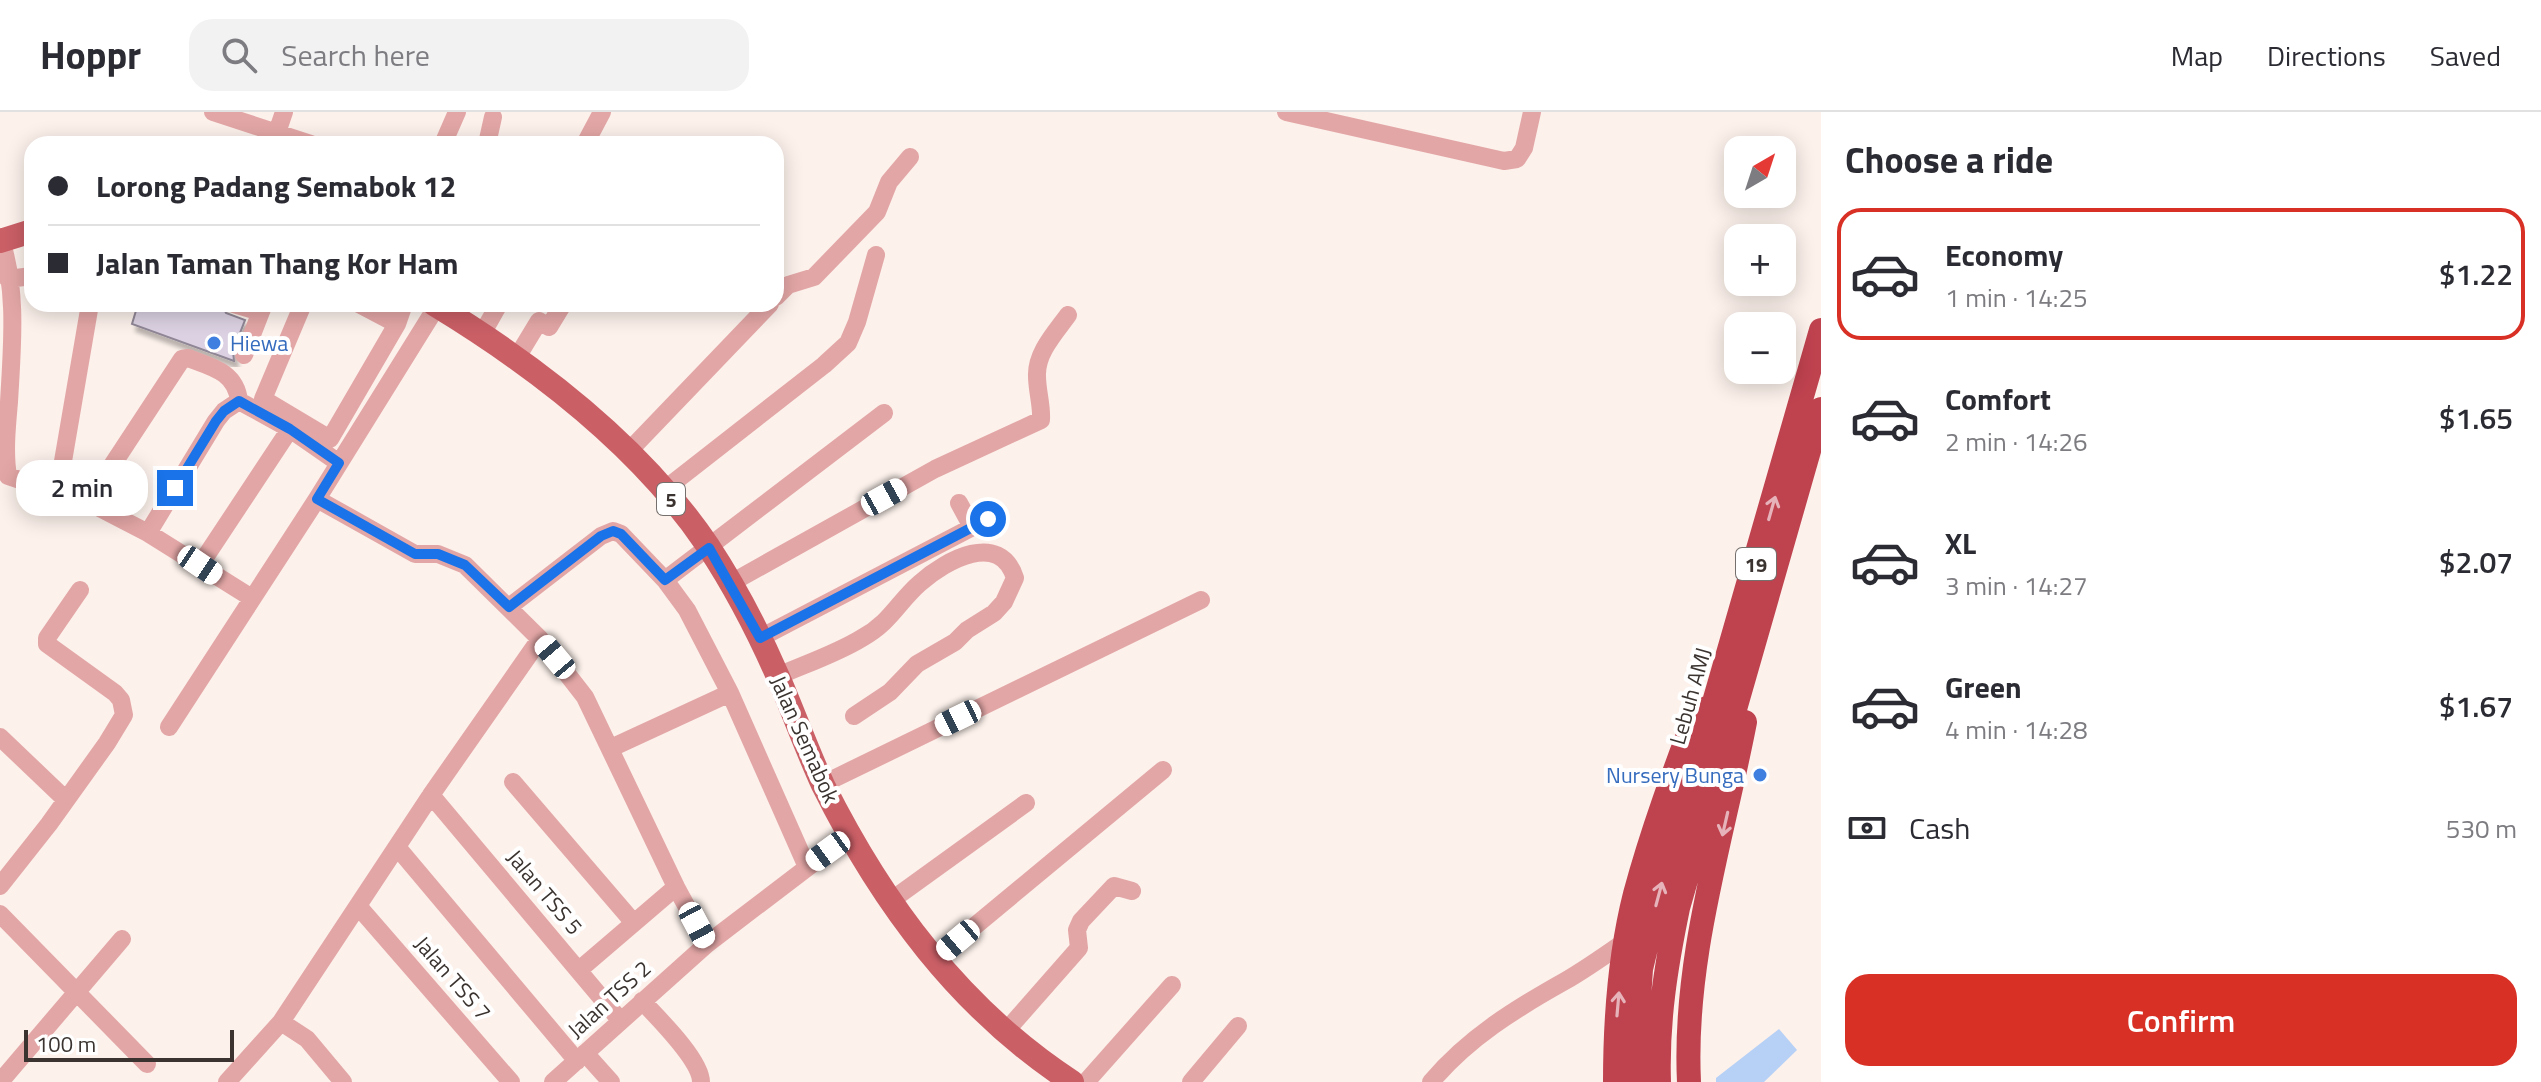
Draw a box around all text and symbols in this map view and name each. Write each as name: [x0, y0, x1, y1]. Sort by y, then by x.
search box: [189, 19, 749, 91]
text: Hoppr: [40, 26, 141, 84]
text: Search here: [281, 32, 430, 78]
icon: search: [217, 33, 261, 77]
text: Map: [2171, 34, 2223, 77]
text: Directions: [2267, 34, 2386, 77]
text: Saved: [2430, 34, 2501, 77]
text: Choose a ride: [1845, 132, 2053, 187]
north arrow: [1724, 136, 1796, 208]
map controls: [1724, 136, 1796, 384]
text: Lorong Padang Semabok 12: [96, 163, 456, 209]
button: +: [1724, 224, 1796, 296]
text: Economy: [1945, 232, 2063, 278]
icon: car: [1849, 238, 1921, 310]
text: Jalan Taman Thang Kor Ham: [96, 240, 458, 286]
text: $1.22: [2439, 251, 2513, 297]
text: 1 min · 14:25: [1945, 278, 2088, 317]
button: −: [1724, 312, 1796, 384]
place label: Hiewa: [230, 326, 288, 360]
marker: Hiewa: [205, 334, 223, 352]
text: Comfort: [1945, 376, 2051, 422]
icon: car: [1849, 382, 1921, 454]
text: $1.65: [2439, 395, 2513, 441]
text: 2 min · 14:26: [1945, 422, 2088, 461]
callout: 2 min: [15, 460, 147, 516]
text: 2 min: [51, 468, 113, 507]
route end: [157, 470, 193, 506]
car: [857, 475, 911, 519]
road number: 5: [657, 483, 685, 515]
one-way arrow: [1765, 495, 1780, 521]
route start: [970, 501, 1006, 537]
text: XL: [1945, 520, 1976, 566]
icon: car: [1849, 526, 1921, 598]
text: $2.07: [2439, 539, 2513, 585]
car: [173, 542, 227, 588]
road number: 19: [1736, 548, 1776, 580]
text: 3 min · 14:27: [1945, 566, 2088, 605]
car: [530, 631, 580, 683]
street label: Lebuh AMJ: [1660, 644, 1720, 748]
text: Green: [1945, 664, 2022, 710]
street label: Jalan Semabok: [762, 670, 848, 809]
icon: car: [1849, 670, 1921, 742]
text: $1.67: [2439, 683, 2513, 729]
car: [931, 697, 985, 739]
text: 4 min · 14:28: [1945, 710, 2088, 749]
place label: Nursery Bunga: [1606, 758, 1744, 792]
marker: Nursery Bunga: [1751, 766, 1769, 784]
text: Cash: [1909, 805, 1970, 851]
icon: cash: [1845, 806, 1889, 850]
text: 530 m: [2446, 809, 2517, 848]
one-way arrow: [1717, 811, 1732, 836]
car: [802, 827, 854, 875]
street label: Jalan TSS 5: [499, 842, 591, 942]
one-way arrow: [1652, 882, 1667, 908]
car: [675, 898, 719, 952]
car: [932, 915, 984, 965]
street label: Jalan TSS 7: [406, 928, 500, 1028]
street label: Jalan TSS 2: [559, 952, 659, 1046]
button: Confirm: [1845, 974, 2517, 1066]
one-way arrow: [1611, 991, 1626, 1018]
scale bar: [24, 1026, 234, 1062]
text: 100 m: [36, 1027, 96, 1061]

